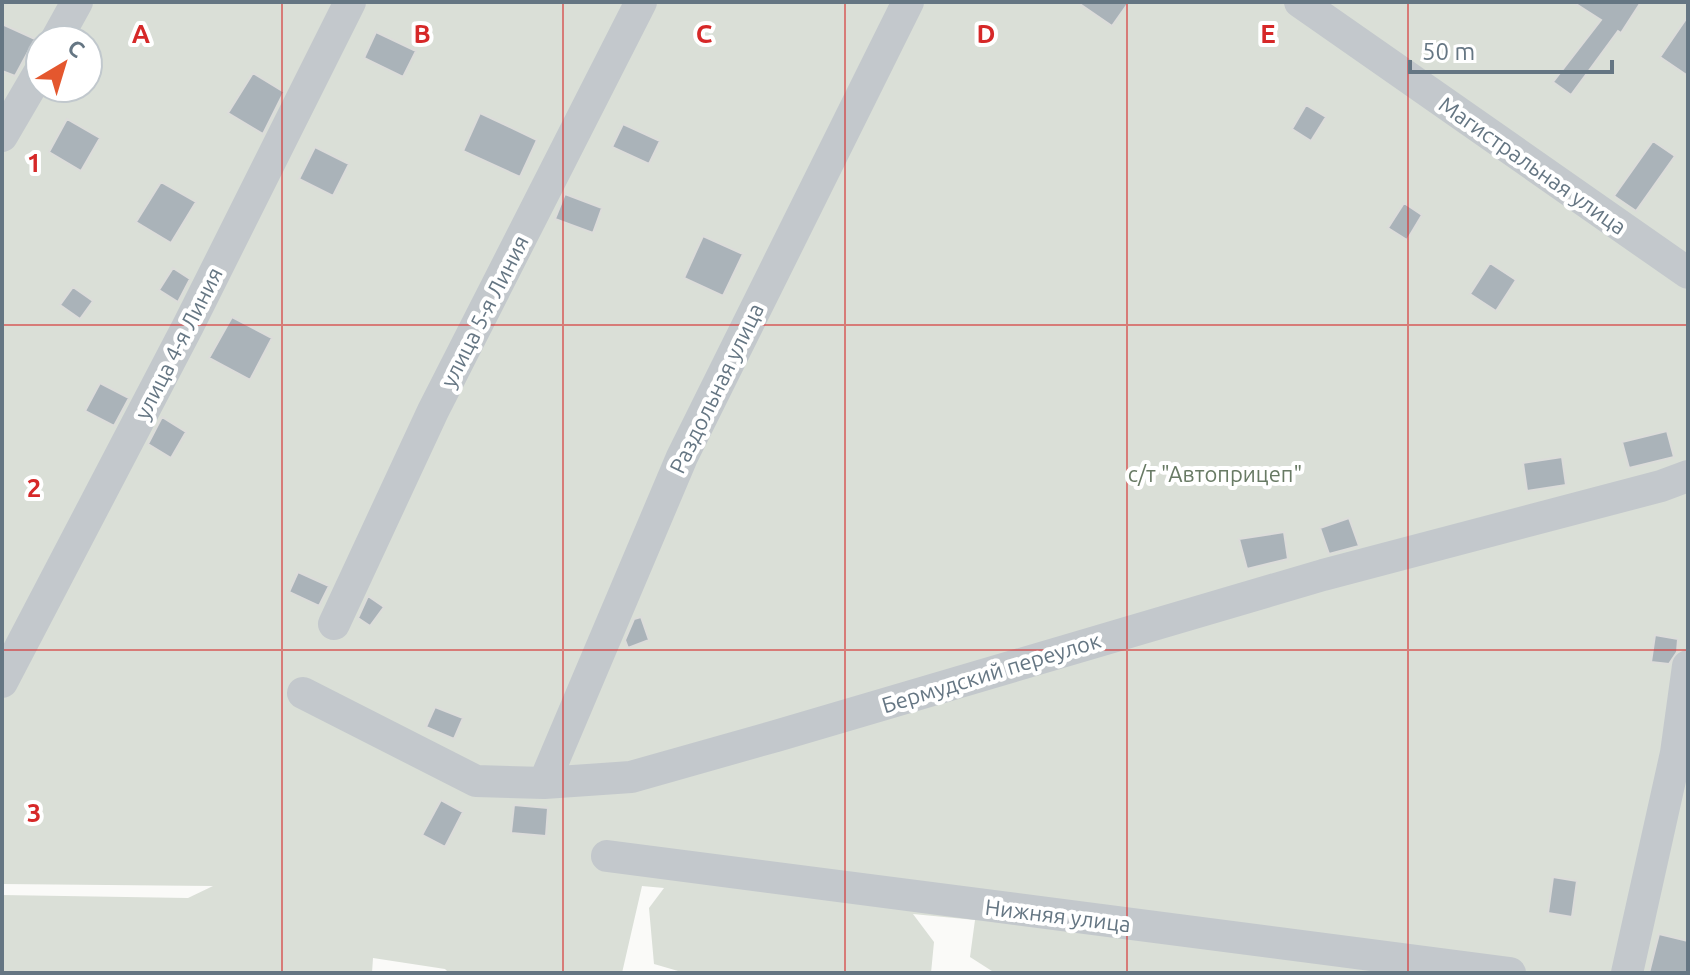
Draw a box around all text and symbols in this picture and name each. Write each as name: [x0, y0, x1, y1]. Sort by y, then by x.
text: A: [132, 19, 151, 48]
text: B: [413, 19, 431, 48]
text: C: [696, 19, 713, 48]
text: D: [977, 19, 995, 48]
text: E: [1260, 19, 1276, 48]
north arrow: [24, 24, 104, 104]
scale bar: [1410, 24, 1612, 74]
text: С: [63, 34, 90, 62]
text: 50 m: [1422, 38, 1475, 65]
street label: Магистральная улица: [1435, 91, 1631, 239]
text: 1: [27, 148, 41, 177]
street label: улица 5-я Линия: [435, 231, 533, 391]
street label: улица 4-я Линия: [129, 263, 227, 423]
street label: Раздольная улица: [664, 299, 768, 477]
park label: с/т "Автоприцеп": [1128, 461, 1302, 486]
text: 2: [27, 473, 41, 502]
street label: Бермудский переулок: [879, 627, 1103, 717]
text: 3: [27, 798, 41, 827]
street label: Нижняя улица: [984, 894, 1132, 936]

